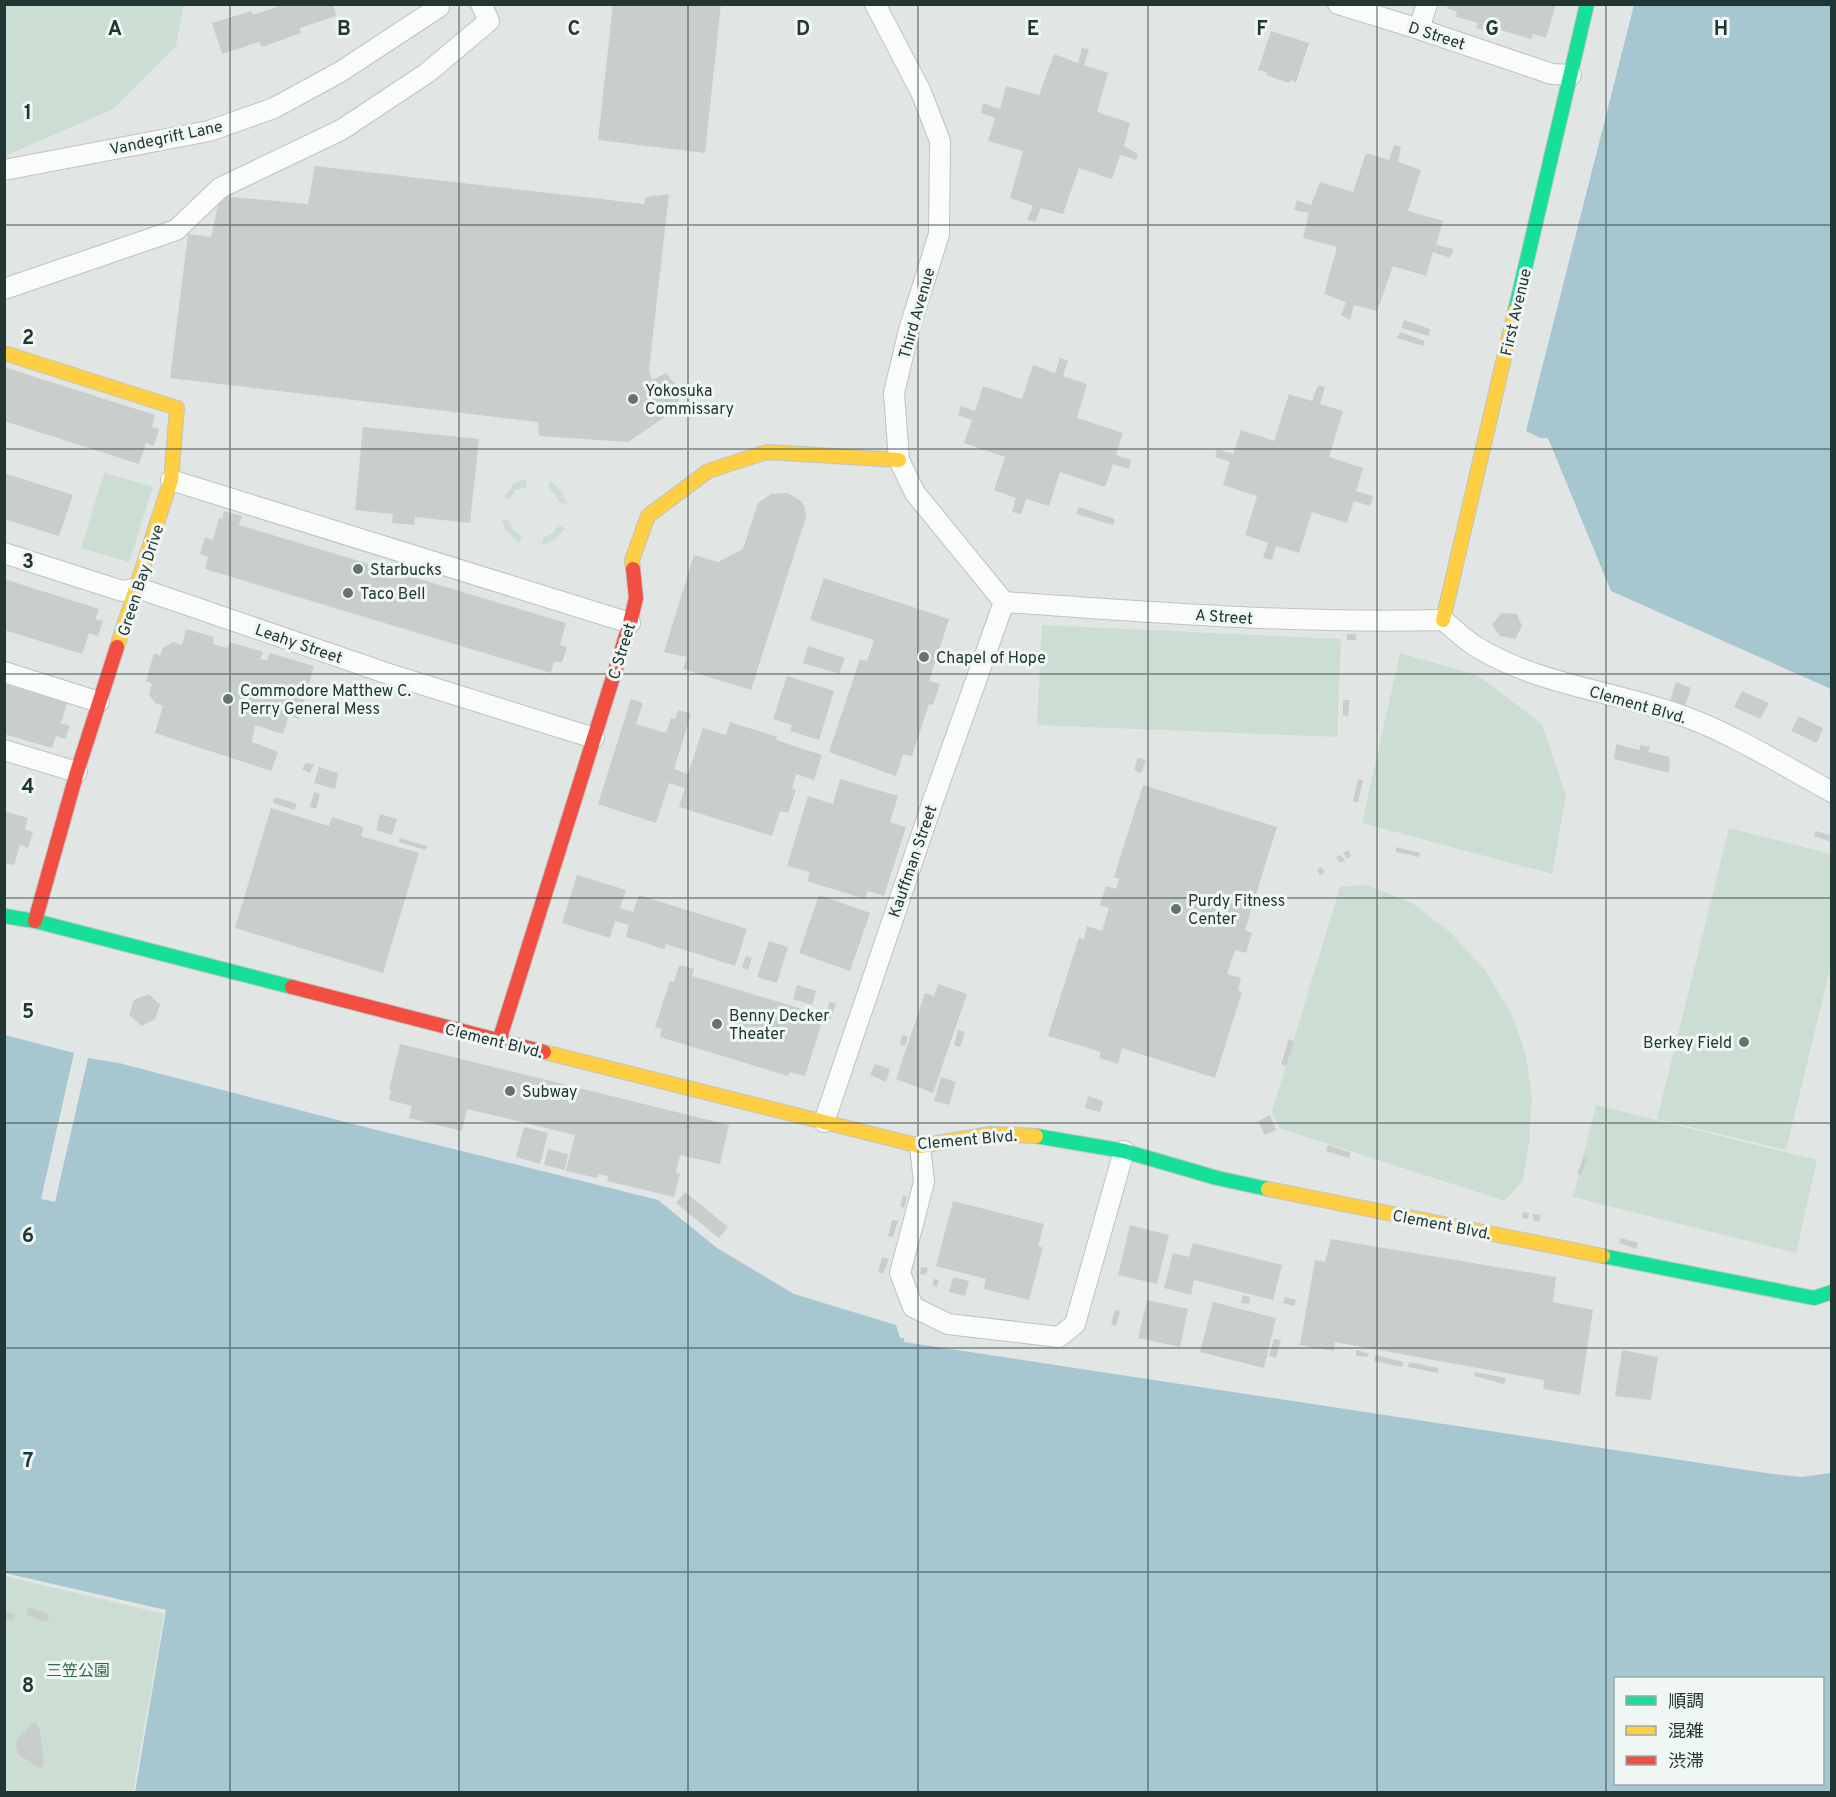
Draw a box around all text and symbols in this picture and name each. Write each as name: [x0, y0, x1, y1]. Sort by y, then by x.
text: A: [108, 17, 122, 43]
text: B: [337, 17, 351, 43]
text: C: [568, 17, 580, 43]
text: D: [796, 17, 810, 43]
text: E: [1027, 17, 1039, 43]
text: F: [1256, 17, 1268, 43]
text: G: [1485, 17, 1499, 43]
text: H: [1714, 17, 1728, 43]
street label: D Street: [1405, 18, 1467, 55]
text: 1: [24, 101, 32, 127]
street label: Vandegrift Lane: [108, 117, 225, 161]
street label: Third Avenue: [895, 266, 940, 361]
street label: First Avenue: [1497, 267, 1537, 358]
text: 2: [22, 326, 34, 352]
place label: Yokosuka Commissary: [645, 382, 734, 420]
marker: Yokosuka Commissary: [626, 392, 640, 406]
street label: Green Bay Drive: [114, 522, 169, 639]
text: 3: [22, 550, 34, 576]
place label: Starbucks: [370, 561, 442, 581]
marker: Starbucks: [351, 562, 365, 576]
place label: Taco Bell: [360, 585, 425, 605]
marker: Taco Bell: [341, 586, 355, 600]
street label: A Street: [1194, 606, 1254, 630]
street label: Leahy Street: [252, 621, 345, 669]
street label: C Street: [605, 621, 641, 682]
place label: Chapel of Hope: [936, 649, 1046, 669]
marker: Chapel of Hope: [917, 650, 931, 664]
place label: Commodore Matthew C. Perry General Mess: [240, 682, 411, 720]
street label: Clement Blvd.: [1587, 683, 1688, 729]
marker: Commodore Matthew C. Perry General Mess: [221, 692, 235, 706]
text: 4: [22, 775, 34, 801]
street label: Kauffman Street: [885, 803, 942, 921]
place label: Purdy Fitness Center: [1188, 892, 1285, 930]
marker: Purdy Fitness Center: [1169, 902, 1183, 916]
text: 5: [22, 1000, 34, 1026]
place label: Benny Decker Theater: [729, 1007, 829, 1045]
marker: Benny Decker Theater: [710, 1017, 724, 1031]
street label: Clement Blvd.: [443, 1020, 544, 1064]
place label: Berkey Field: [1643, 1034, 1732, 1054]
marker: Berkey Field: [1737, 1035, 1751, 1049]
place label: Subway: [522, 1083, 578, 1103]
marker: Subway: [503, 1084, 517, 1098]
street label: Clement Blvd.: [917, 1127, 1018, 1155]
street label: Clement Blvd.: [1391, 1207, 1493, 1245]
text: 6: [22, 1224, 34, 1250]
text: 7: [23, 1449, 33, 1475]
park label: 三笠公園: [46, 1662, 110, 1682]
text: 8: [22, 1674, 34, 1700]
legend: [1614, 1677, 1824, 1785]
text: 順調: [1668, 1691, 1704, 1714]
text: 混雑: [1668, 1721, 1704, 1744]
text: 渋滞: [1668, 1751, 1704, 1774]

